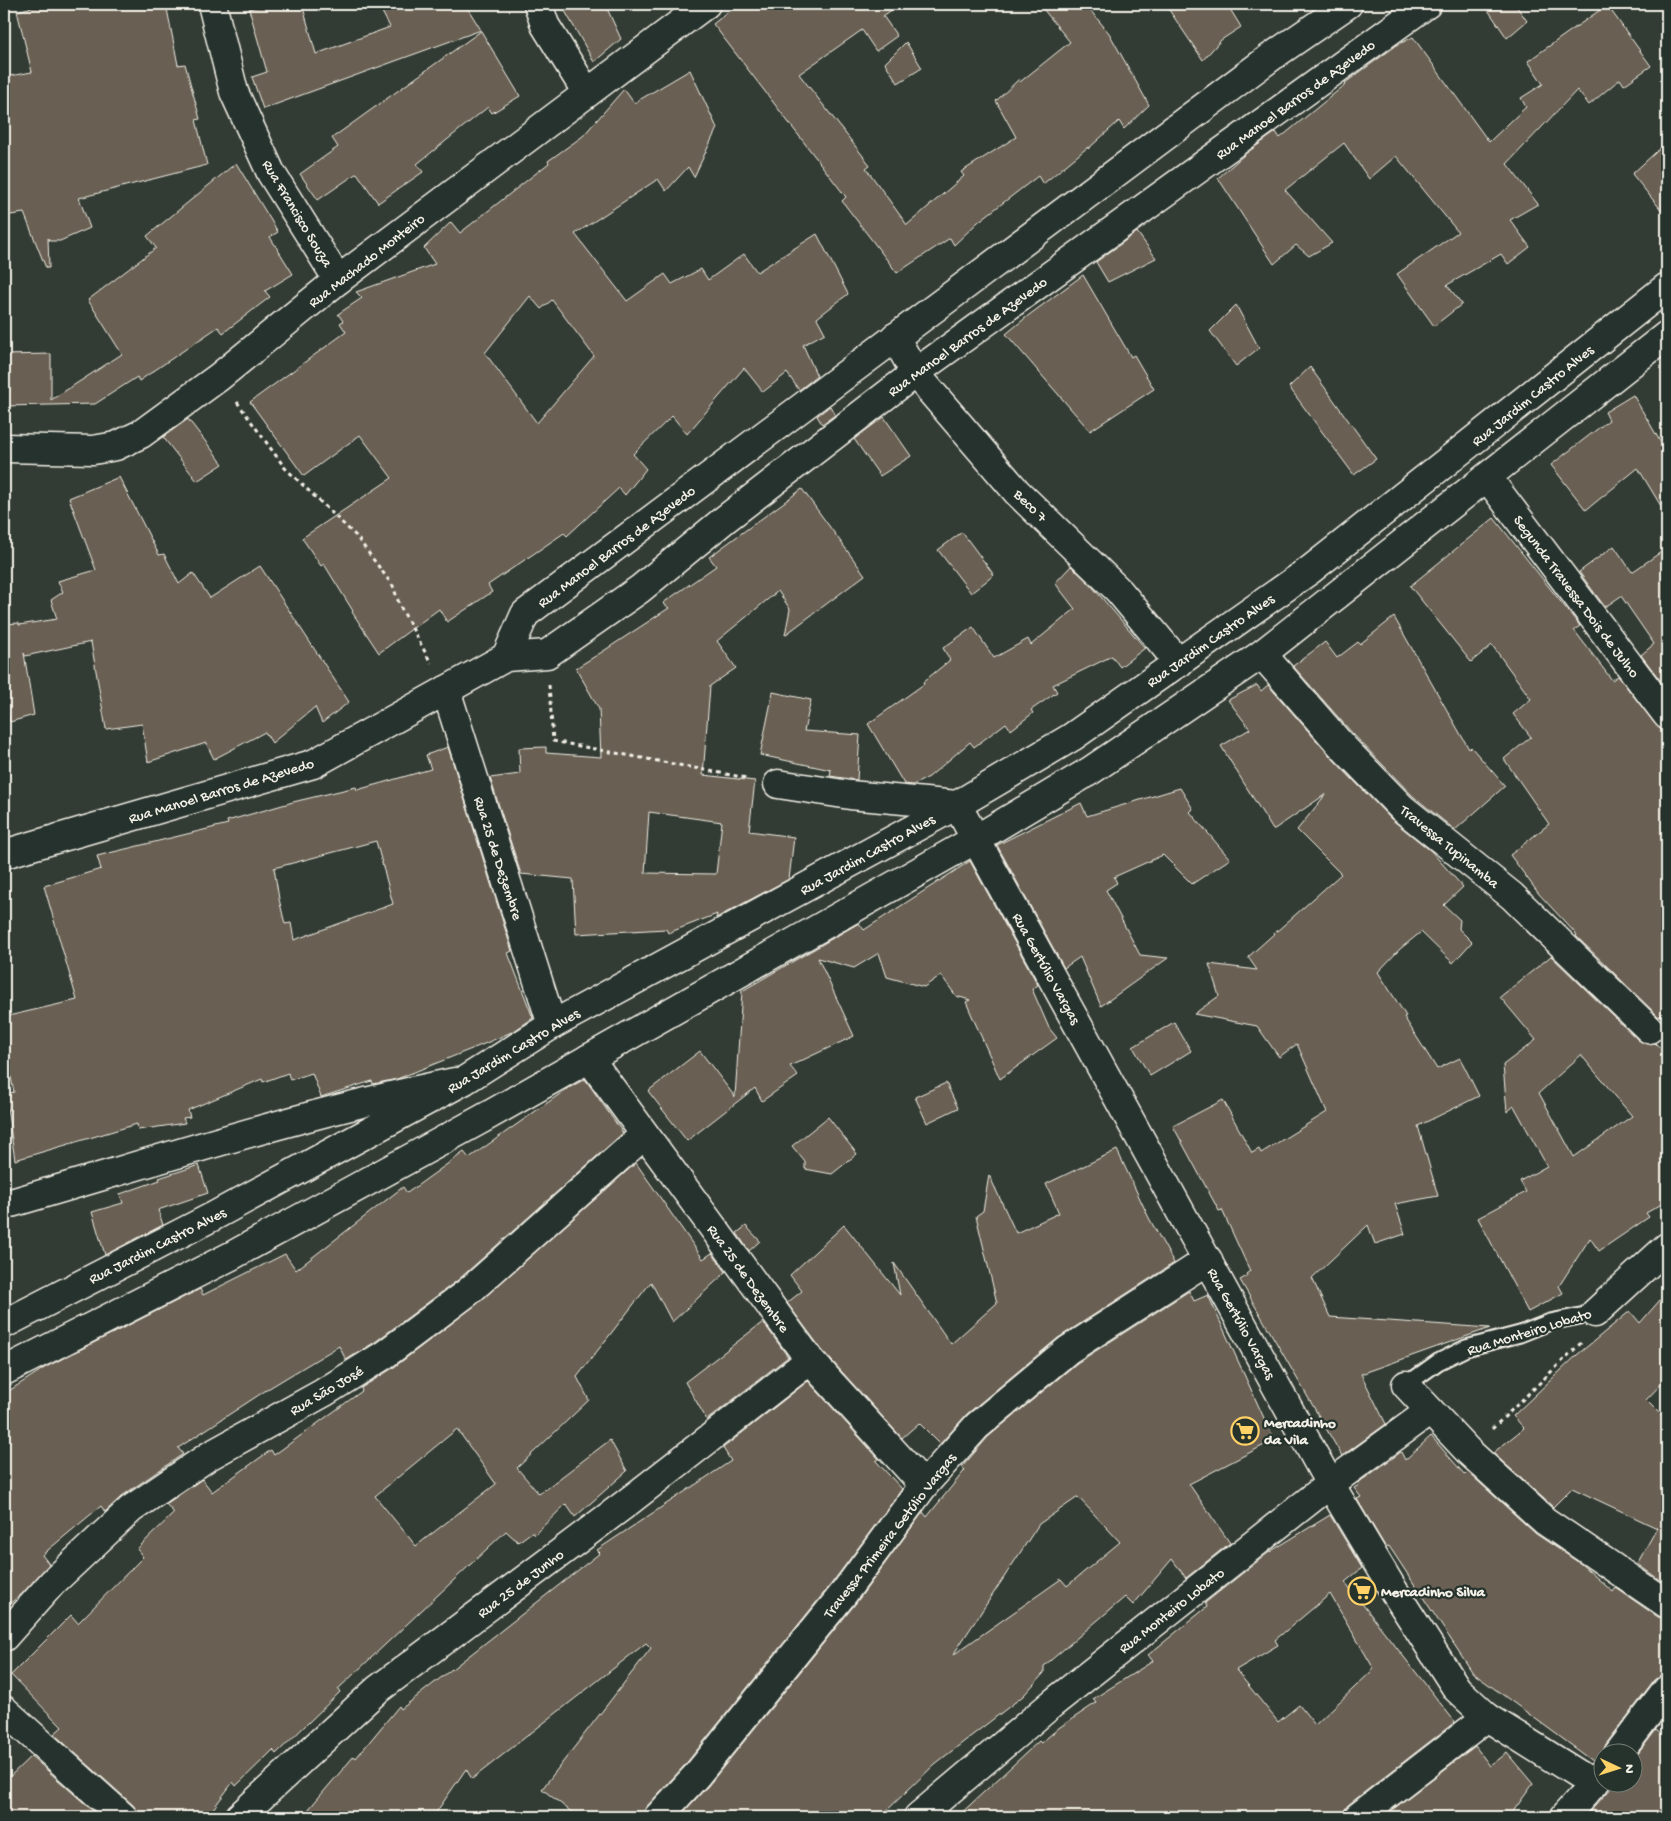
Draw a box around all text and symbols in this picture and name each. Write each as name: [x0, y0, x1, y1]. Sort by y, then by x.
street label: Rua Manoel Barros de Azevedo: [1213, 37, 1380, 165]
street label: Rua Francisco Souza: [257, 157, 336, 272]
street label: Rua Machado Monteiro: [305, 210, 429, 313]
street label: Rua Manoel Barros de Azevedo: [885, 274, 1052, 402]
street label: Rua Jardim Castro Alves: [1469, 342, 1598, 451]
street label: Rua Manoel Barros de Azevedo: [535, 482, 700, 613]
street label: Beco 7: [1008, 485, 1051, 528]
street label: Segunda Travessa Dois de Julho: [1508, 512, 1643, 682]
street label: Rua Jardim Castro Alves: [1144, 591, 1279, 692]
street label: Rua Manoel Barros de Azevedo: [127, 755, 317, 829]
street label: Rua 25 de Dezembre: [469, 794, 526, 923]
street label: Travessa Tupinamba: [1395, 801, 1503, 894]
street label: Rua Jardim Castro Alves: [797, 811, 939, 900]
street label: Rua Gertúlio Vargas: [1007, 910, 1084, 1028]
street label: Rua Jardim Castro Alves: [445, 1005, 584, 1098]
street label: Rua Jardim Castro Alves: [86, 1204, 230, 1289]
street label: Rua 25 de Dezembre: [702, 1222, 793, 1337]
street label: Rua Gertúlio Vargas: [1202, 1265, 1279, 1383]
street label: Rua Monteiro Lobato: [1465, 1305, 1594, 1360]
street label: Rua São José: [287, 1363, 367, 1421]
place label: Mercadinho da Vila: [1264, 1415, 1336, 1450]
supermarket icon: Mercadinho da Vila: [1230, 1416, 1260, 1446]
street label: Travessa Primeira Getúlio Vargas: [820, 1450, 961, 1623]
street label: Rua 25 de Junho: [474, 1546, 568, 1623]
street label: Rua Monteiro Lobato: [1116, 1565, 1229, 1658]
supermarket icon: Mercadinho Silva: [1347, 1576, 1377, 1606]
place label: Mercadinho Silva: [1381, 1584, 1486, 1602]
north arrow: [1594, 1744, 1644, 1794]
text: N: [1620, 1764, 1637, 1774]

